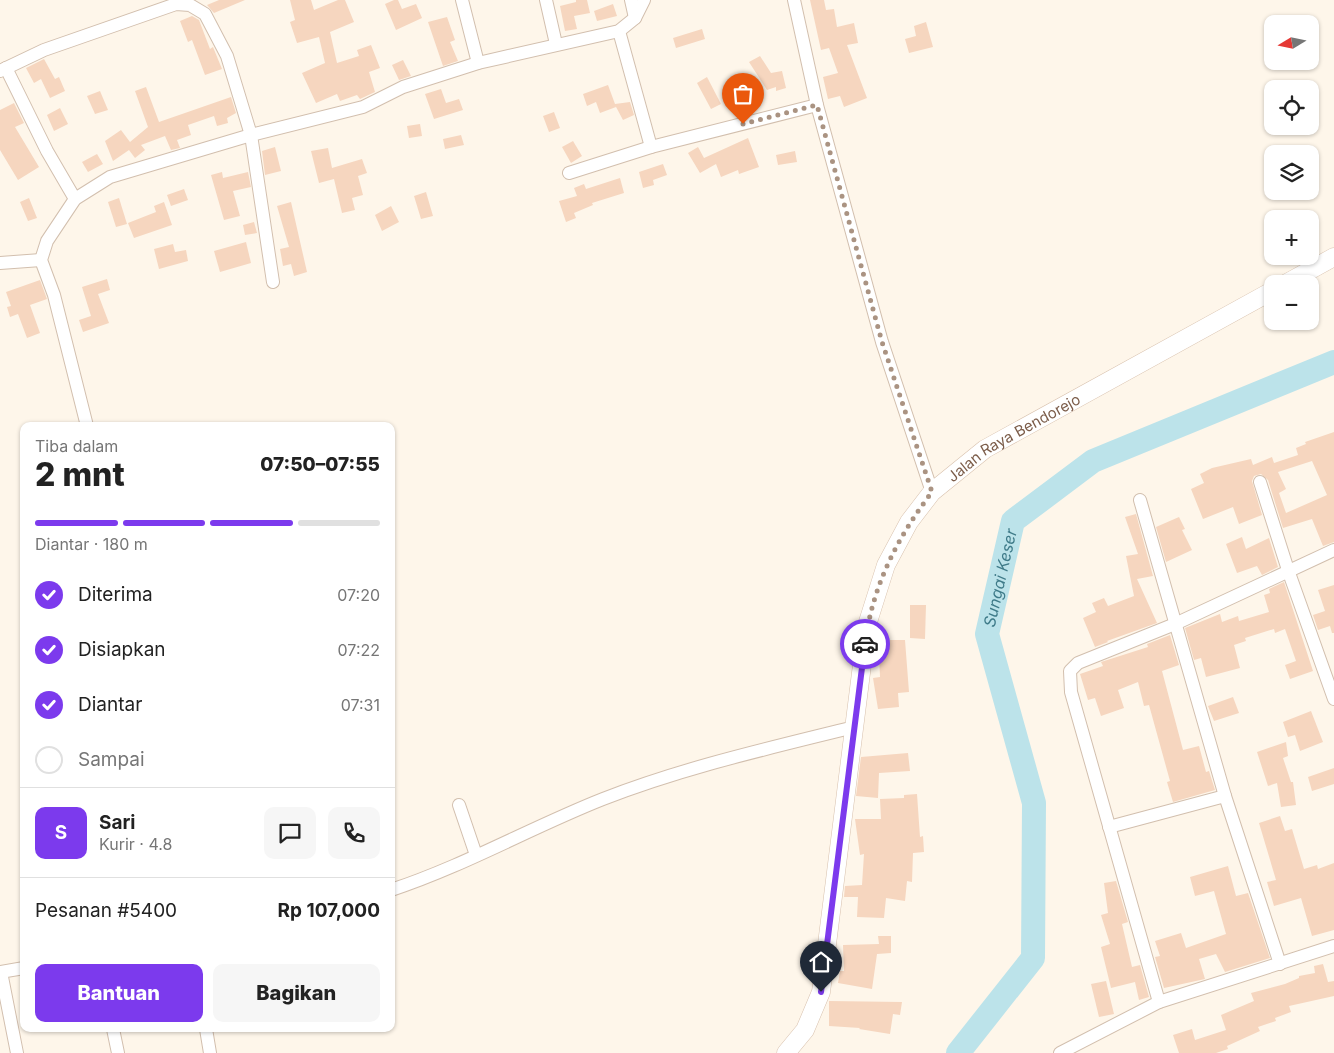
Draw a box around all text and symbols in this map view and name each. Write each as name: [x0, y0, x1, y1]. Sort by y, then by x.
north arrow: [1264, 15, 1319, 70]
map controls: [1264, 15, 1319, 330]
pin: [722, 73, 764, 124]
icon: bag: [729, 80, 757, 108]
button: locate: [1264, 80, 1319, 135]
button: layers: [1264, 145, 1319, 200]
button: +: [1264, 210, 1319, 265]
button: −: [1264, 275, 1319, 330]
street label: Jalan Raya Bendorejo: [943, 389, 1083, 486]
text: Tiba dalam: [35, 436, 118, 456]
text: 07:50–07:55: [260, 453, 380, 476]
text: 2 mnt: [35, 455, 125, 494]
water label: Sungai Keser: [979, 526, 1021, 629]
text: Diantar · 180 m: [35, 534, 148, 554]
icon: check: [35, 581, 63, 609]
text: Diterima: [78, 583, 153, 606]
text: 07:20: [337, 585, 380, 605]
courier: [840, 619, 890, 669]
icon: car: [851, 630, 879, 658]
icon: check: [35, 636, 63, 664]
text: Disiapkan: [78, 638, 166, 661]
text: 07:22: [338, 640, 380, 660]
icon: check: [35, 691, 63, 719]
text: Diantar: [78, 693, 142, 716]
text: 07:31: [341, 695, 380, 715]
text: Sampai: [78, 748, 145, 771]
button: chat: [264, 807, 316, 859]
button: phone: [328, 807, 380, 859]
text: Sari: [99, 811, 136, 834]
text: S: [55, 821, 67, 844]
text: Kurir · 4.8: [99, 834, 172, 854]
text: Pesanan #5400: [35, 899, 177, 922]
text: Rp 107,000: [278, 899, 380, 922]
pin: [800, 941, 842, 992]
icon: home: [807, 948, 835, 976]
button: Bantuan: [35, 964, 203, 1022]
button: Bagikan: [213, 964, 380, 1022]

